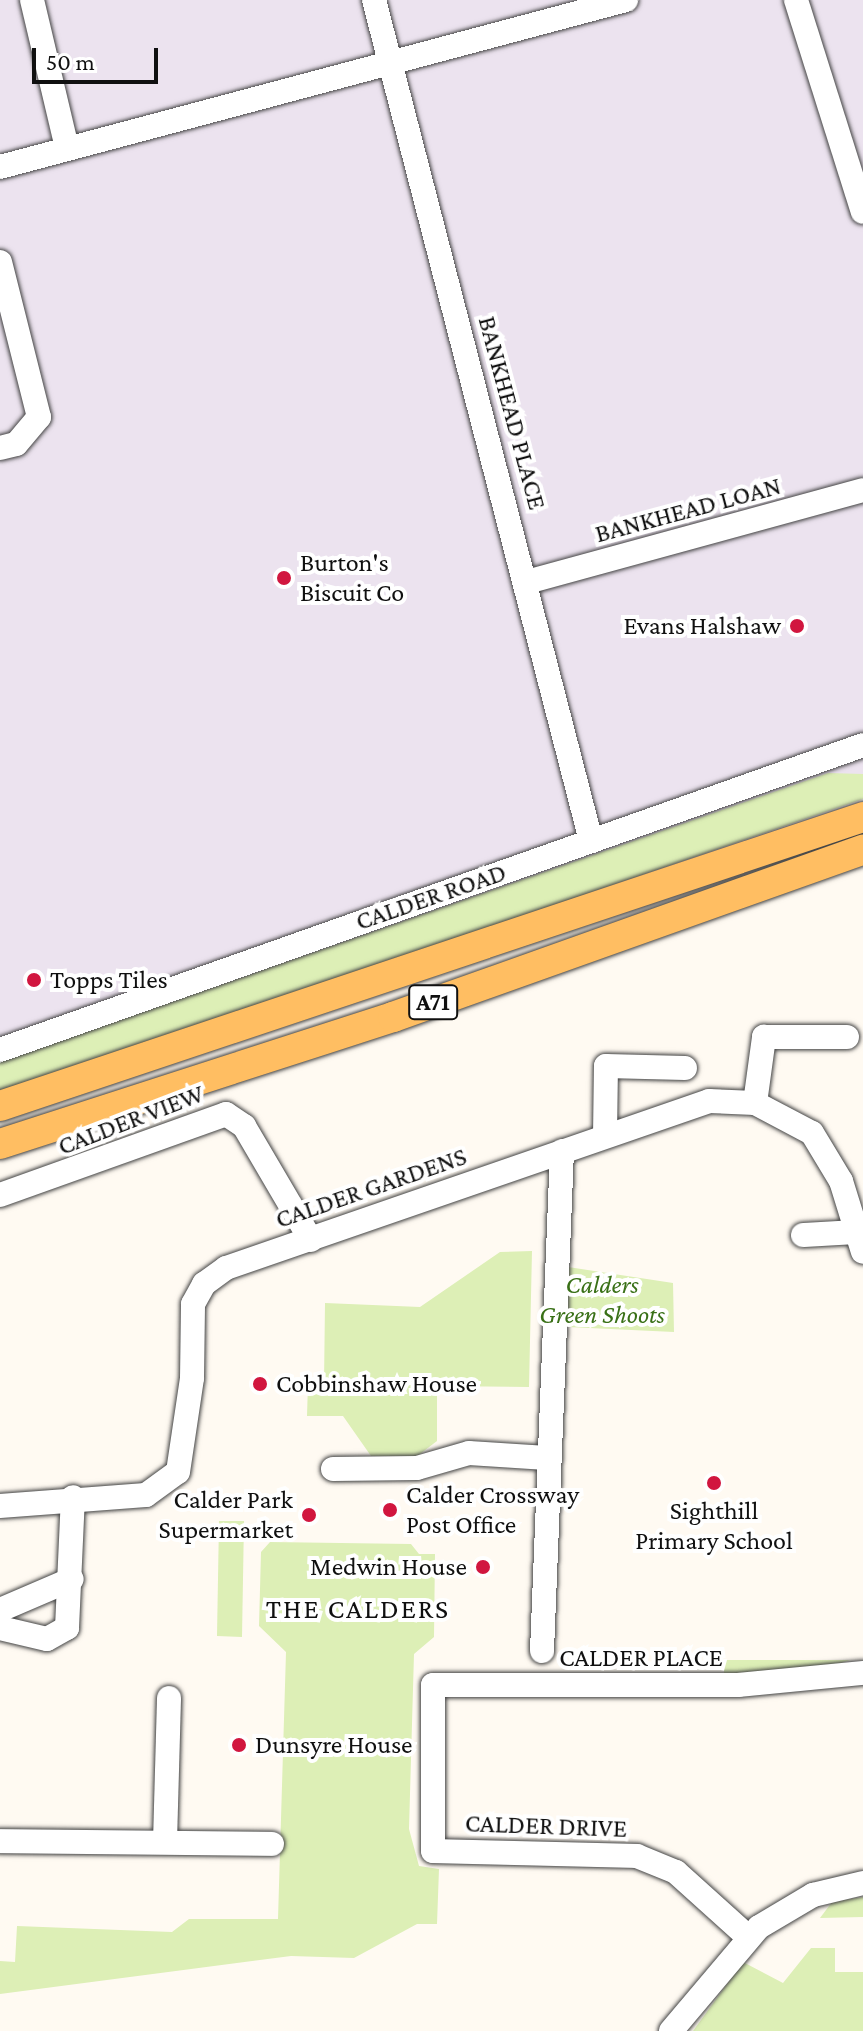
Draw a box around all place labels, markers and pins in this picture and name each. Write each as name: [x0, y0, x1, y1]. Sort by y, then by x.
place label: Burton's Biscuit Co: [300, 547, 404, 608]
marker: Burton's Biscuit Co: [275, 569, 293, 587]
place label: Evans Halshaw: [623, 610, 781, 642]
marker: Evans Halshaw: [788, 617, 806, 635]
place label: Topps Tiles: [50, 964, 168, 996]
marker: Topps Tiles: [25, 971, 43, 989]
place label: Cobbinshaw House: [276, 1368, 477, 1400]
marker: Cobbinshaw House: [251, 1375, 269, 1393]
marker: Sighthill Primary School: [705, 1474, 723, 1492]
place label: Calder Crossway Post Office: [406, 1479, 579, 1540]
place label: Calder Park Supermarket: [158, 1484, 293, 1546]
place label: Sighthill Primary School: [635, 1495, 793, 1556]
marker: Calder Crossway Post Office: [381, 1501, 399, 1519]
marker: Calder Park Supermarket: [300, 1506, 318, 1524]
place label: Medwin House: [310, 1551, 467, 1583]
marker: Medwin House: [474, 1558, 492, 1576]
place label: Dunsyre House: [255, 1729, 413, 1761]
marker: Dunsyre House: [230, 1736, 248, 1754]

